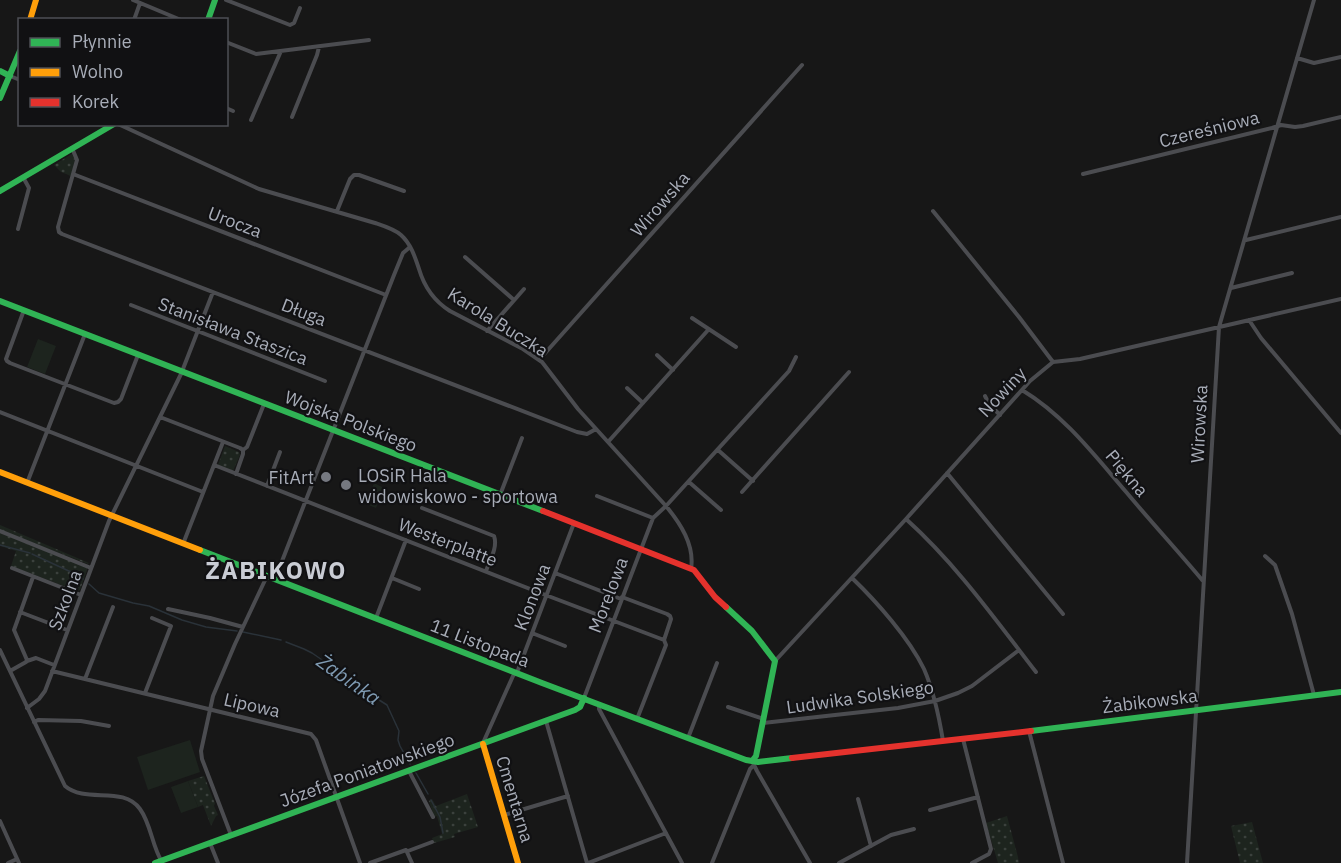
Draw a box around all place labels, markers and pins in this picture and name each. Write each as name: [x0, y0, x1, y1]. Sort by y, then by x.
place label: LOSiR Hala widowiskowo - sportowa: [358, 464, 558, 508]
place label: FitArt: [268, 466, 314, 489]
marker: FitArt: [319, 470, 333, 484]
marker: LOSiR Hala widowiskowo - sportowa: [339, 478, 353, 492]

